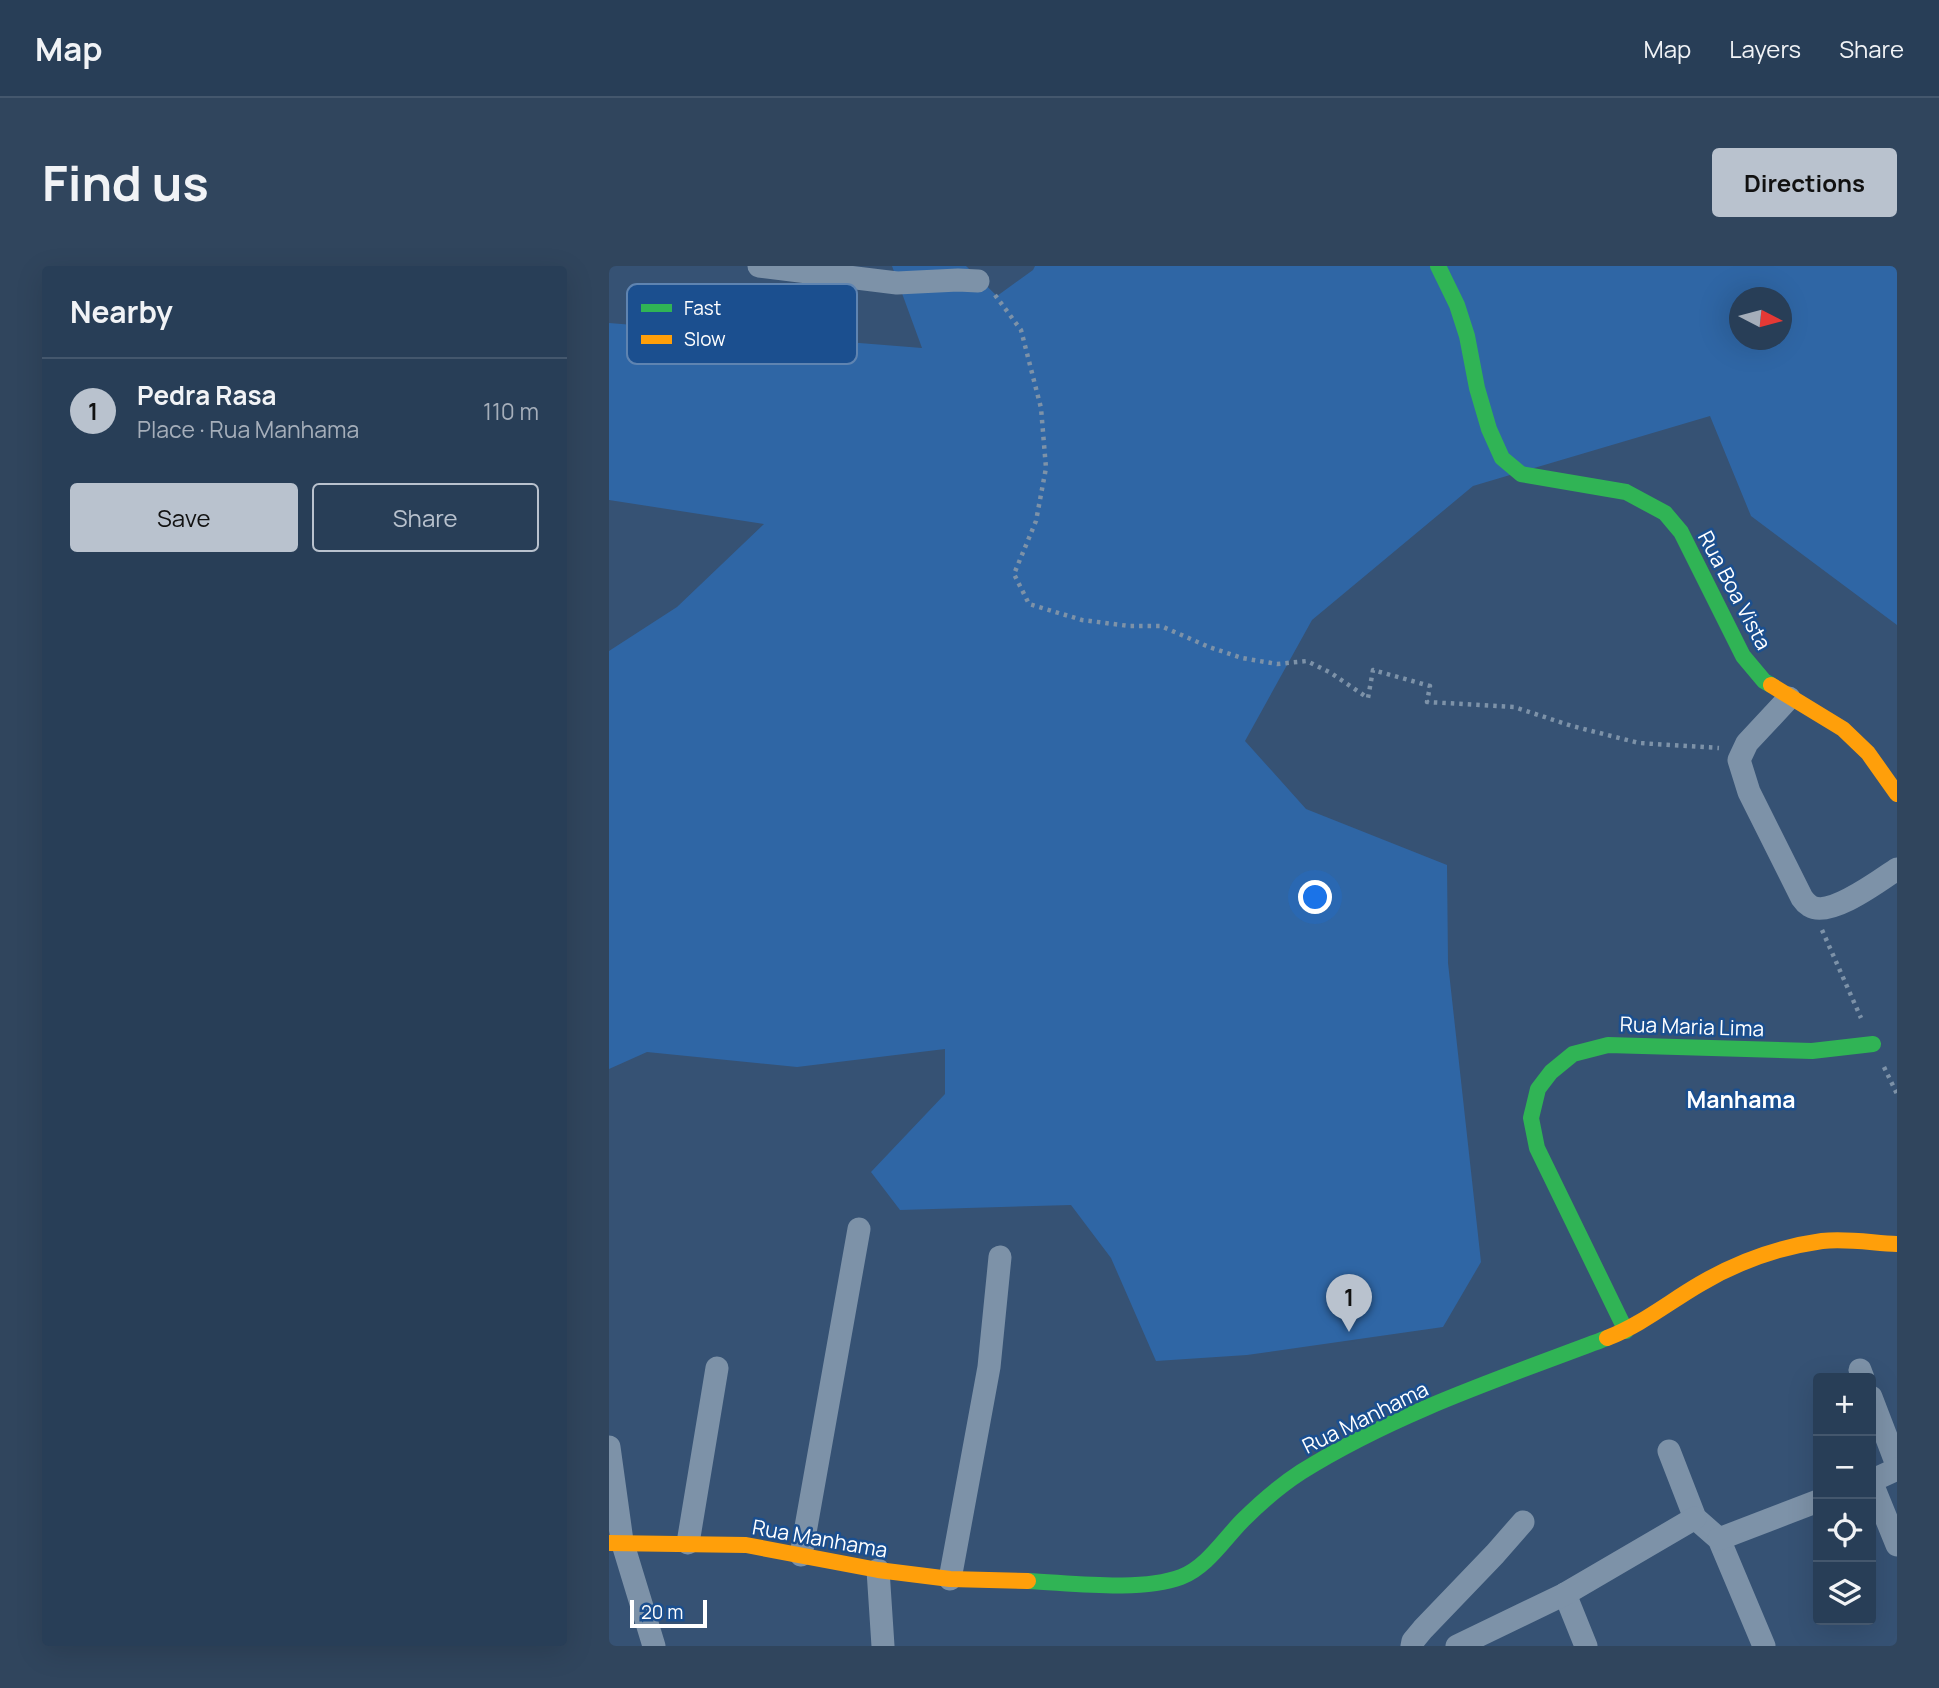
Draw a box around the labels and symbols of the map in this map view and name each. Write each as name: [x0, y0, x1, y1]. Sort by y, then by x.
legend: [627, 284, 857, 364]
north arrow: [1729, 287, 1792, 350]
text: Fast: [684, 295, 721, 321]
text: Slow: [684, 326, 726, 352]
street label: Rua Boa Vista: [1692, 526, 1778, 654]
your location: [1298, 880, 1332, 914]
street label: Rua Maria Lima: [1619, 1009, 1765, 1043]
district label: Manhama: [1687, 1083, 1795, 1115]
pin: 1: [1326, 1274, 1372, 1332]
street label: Rua Manhama: [1297, 1374, 1433, 1460]
street label: Rua Manhama: [750, 1512, 890, 1564]
scale bar: [630, 1597, 707, 1629]

